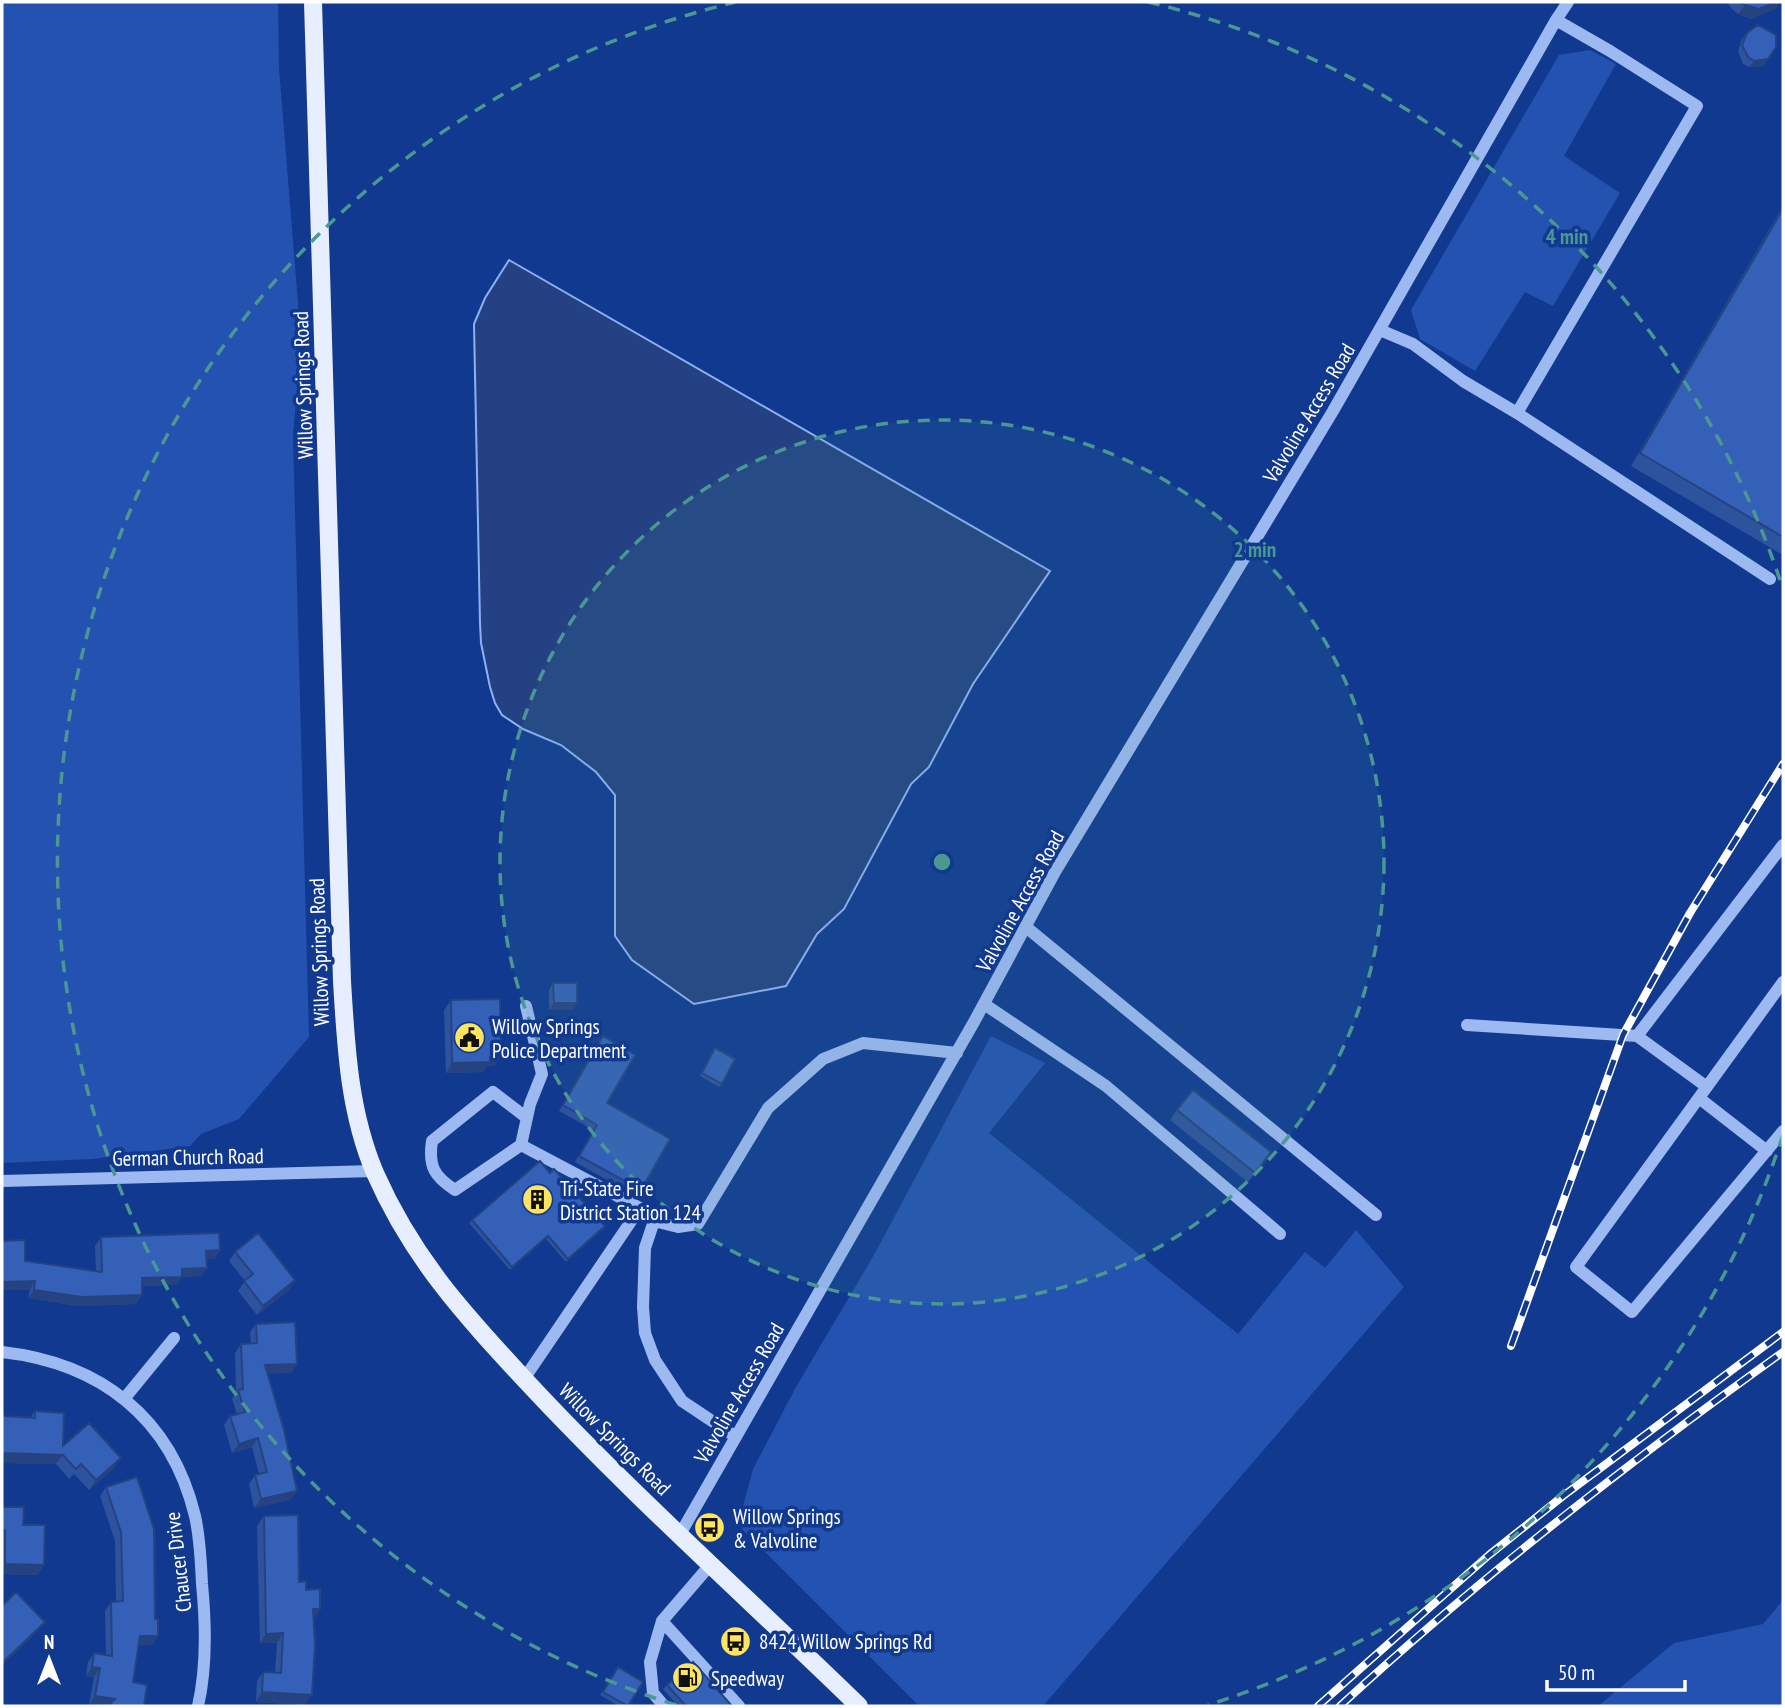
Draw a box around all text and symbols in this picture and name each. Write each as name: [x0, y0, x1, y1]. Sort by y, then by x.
text: 4 min: [1546, 223, 1588, 250]
street label: Willow Springs Road: [287, 311, 319, 459]
street label: Valvoline Access Road: [1256, 338, 1361, 488]
text: 2 min: [1234, 536, 1276, 563]
street label: Valvoline Access Road: [969, 825, 1070, 977]
centre of rings: [930, 850, 954, 874]
street label: Willow Springs Road: [303, 878, 335, 1026]
place label: Willow Springs Police Department: [492, 1013, 626, 1064]
public building icon: Willow Springs Police Department: [452, 1021, 486, 1055]
street label: German Church Road: [112, 1142, 264, 1172]
place label: Tri-State Fire District Station 124: [560, 1175, 702, 1226]
building icon: Tri-State Fire District Station 124: [520, 1183, 554, 1217]
street label: Valvoline Access Road: [687, 1318, 790, 1469]
street label: Willow Springs Road: [553, 1377, 677, 1501]
place label: Willow Springs & Valvoline: [733, 1503, 841, 1554]
street label: Chaucer Drive: [158, 1510, 198, 1614]
bus stop icon: Willow Springs & Valvoline: [693, 1511, 727, 1545]
north arrow: [14, 1624, 84, 1694]
bus stop icon: 8424 Willow Springs Rd: [719, 1624, 753, 1658]
place label: 8424 Willow Springs Rd: [759, 1628, 932, 1655]
text: N: [44, 1630, 54, 1654]
scale bar: [1547, 1648, 1685, 1692]
text: 50 m: [1558, 1659, 1595, 1686]
fuel station icon: Speedway: [671, 1661, 705, 1695]
place label: Speedway: [711, 1665, 784, 1692]

